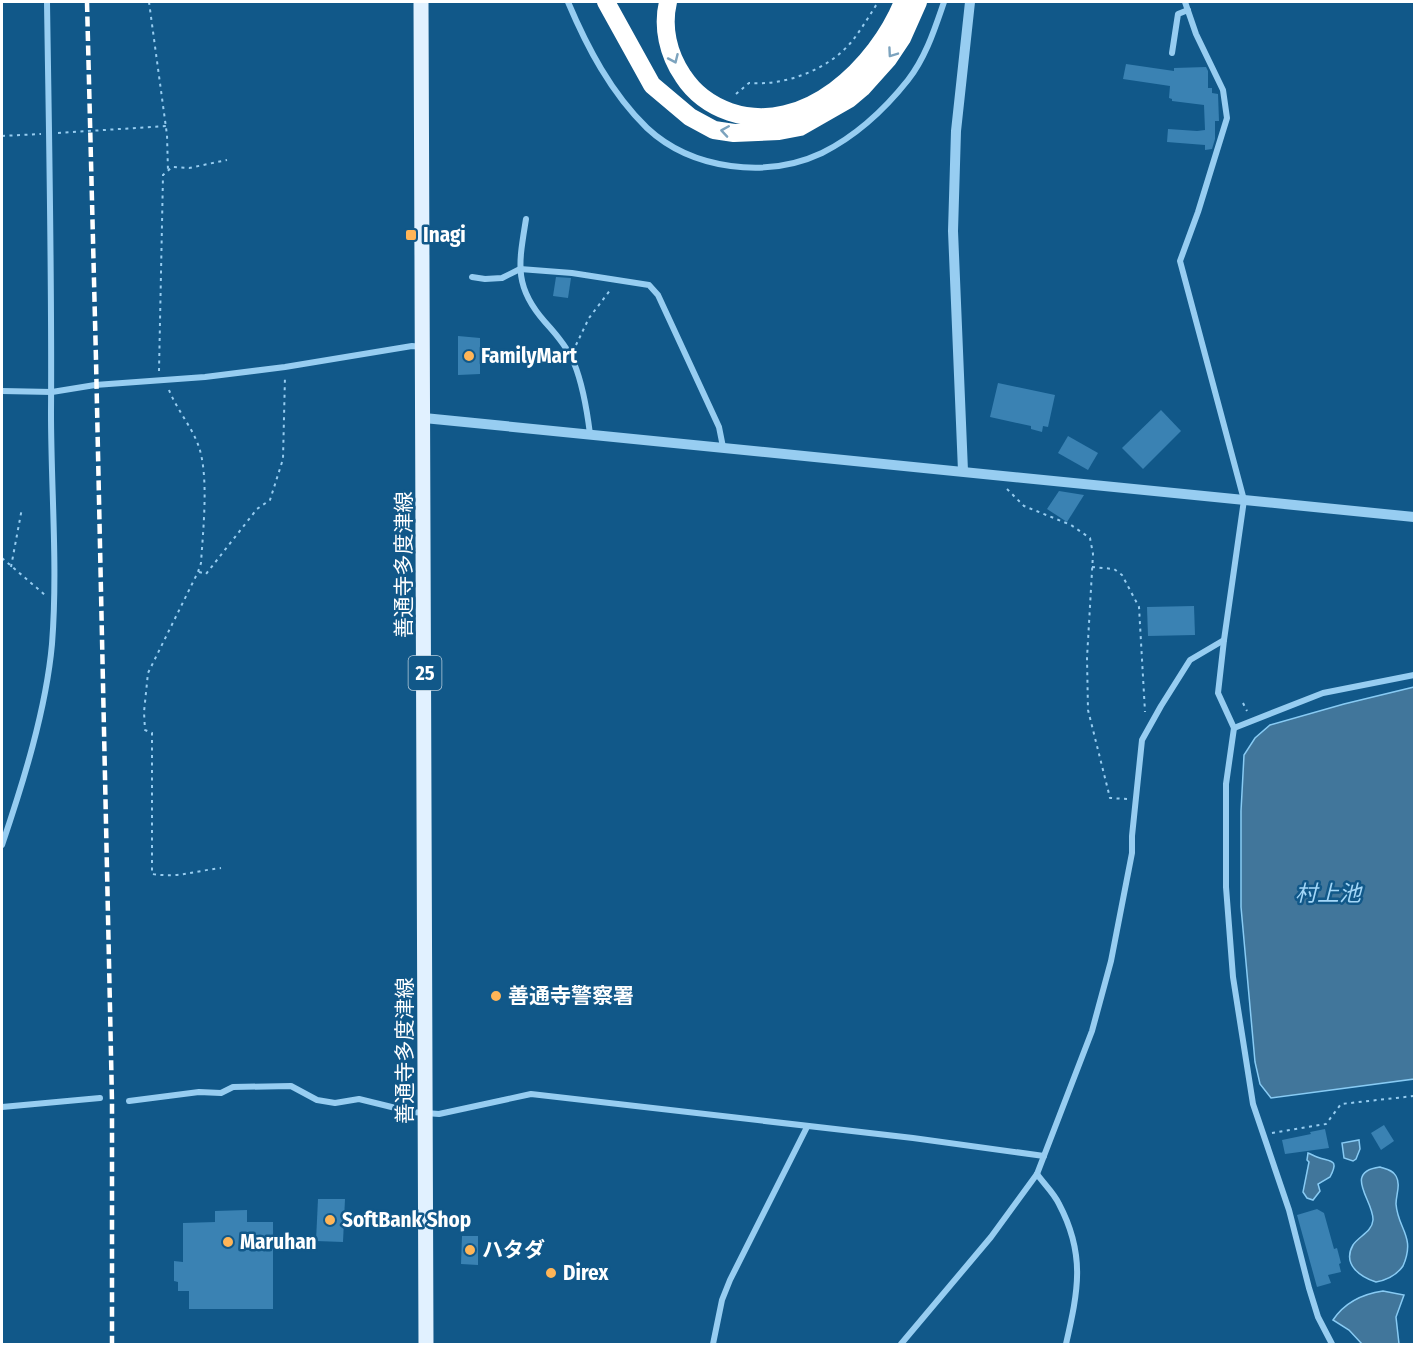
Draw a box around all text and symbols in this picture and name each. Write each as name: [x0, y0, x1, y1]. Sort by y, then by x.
one-way arrow: [888, 47, 899, 58]
one-way arrow: [666, 52, 678, 63]
one-way arrow: [720, 126, 729, 138]
place label: Inagi: [423, 222, 466, 248]
marker: Inagi: [404, 228, 418, 242]
place label: FamilyMart: [481, 343, 578, 369]
marker: FamilyMart: [462, 349, 476, 363]
street label: 善通寺多度津線: [391, 492, 417, 639]
road number: 25: [408, 656, 442, 690]
water label: 村上池: [1295, 880, 1363, 907]
street label: 善通寺多度津線: [392, 978, 418, 1125]
place label: 善通寺警察署: [508, 983, 634, 1009]
marker: 善通寺警察署: [489, 989, 503, 1003]
place label: SoftBank Shop: [342, 1207, 471, 1233]
marker: SoftBank Shop: [323, 1213, 337, 1227]
place label: Maruhan: [240, 1229, 317, 1255]
marker: Maruhan: [221, 1235, 235, 1249]
place label: ハタダ: [482, 1237, 545, 1263]
marker: ハタダ: [463, 1243, 477, 1257]
place label: Direx: [563, 1260, 609, 1286]
marker: Direx: [544, 1266, 558, 1280]

